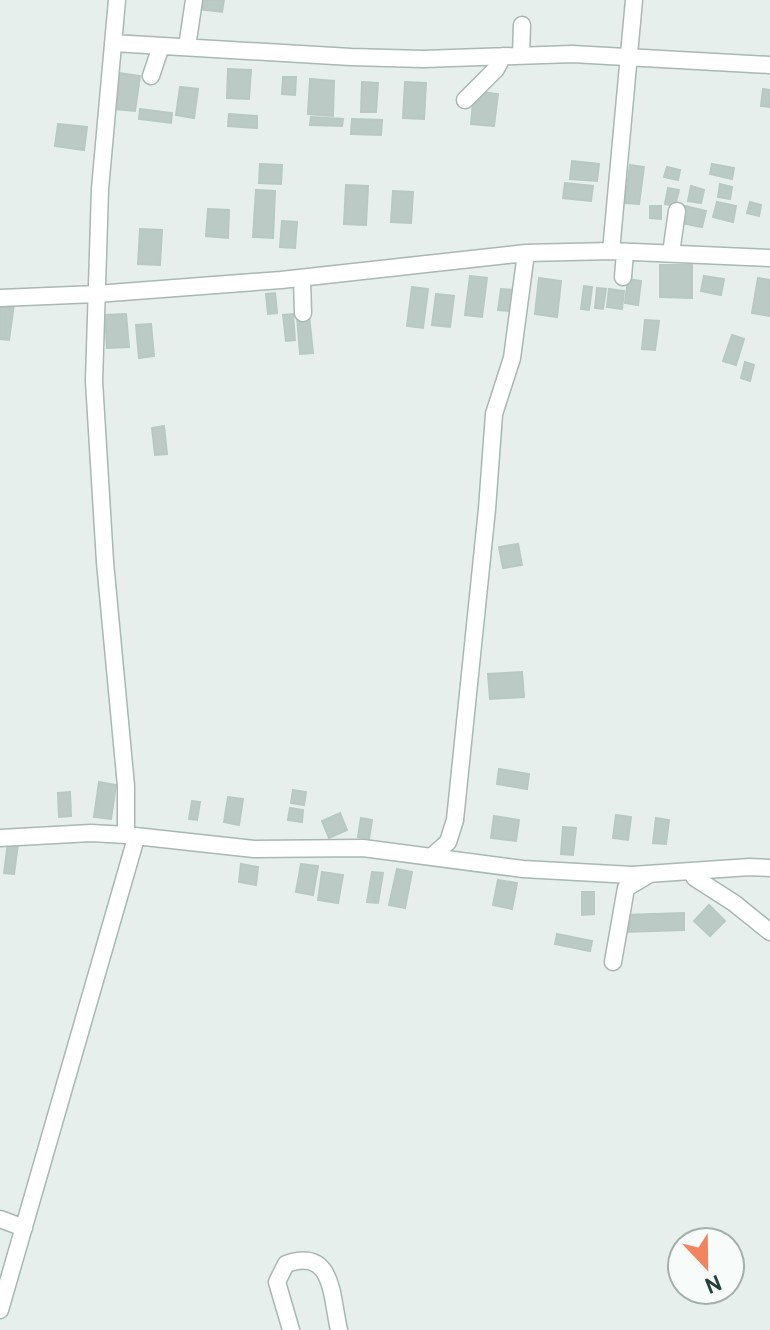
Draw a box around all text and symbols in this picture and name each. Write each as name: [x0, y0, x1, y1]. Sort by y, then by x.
north arrow: [666, 1226, 746, 1306]
text: N: [700, 1267, 725, 1298]

